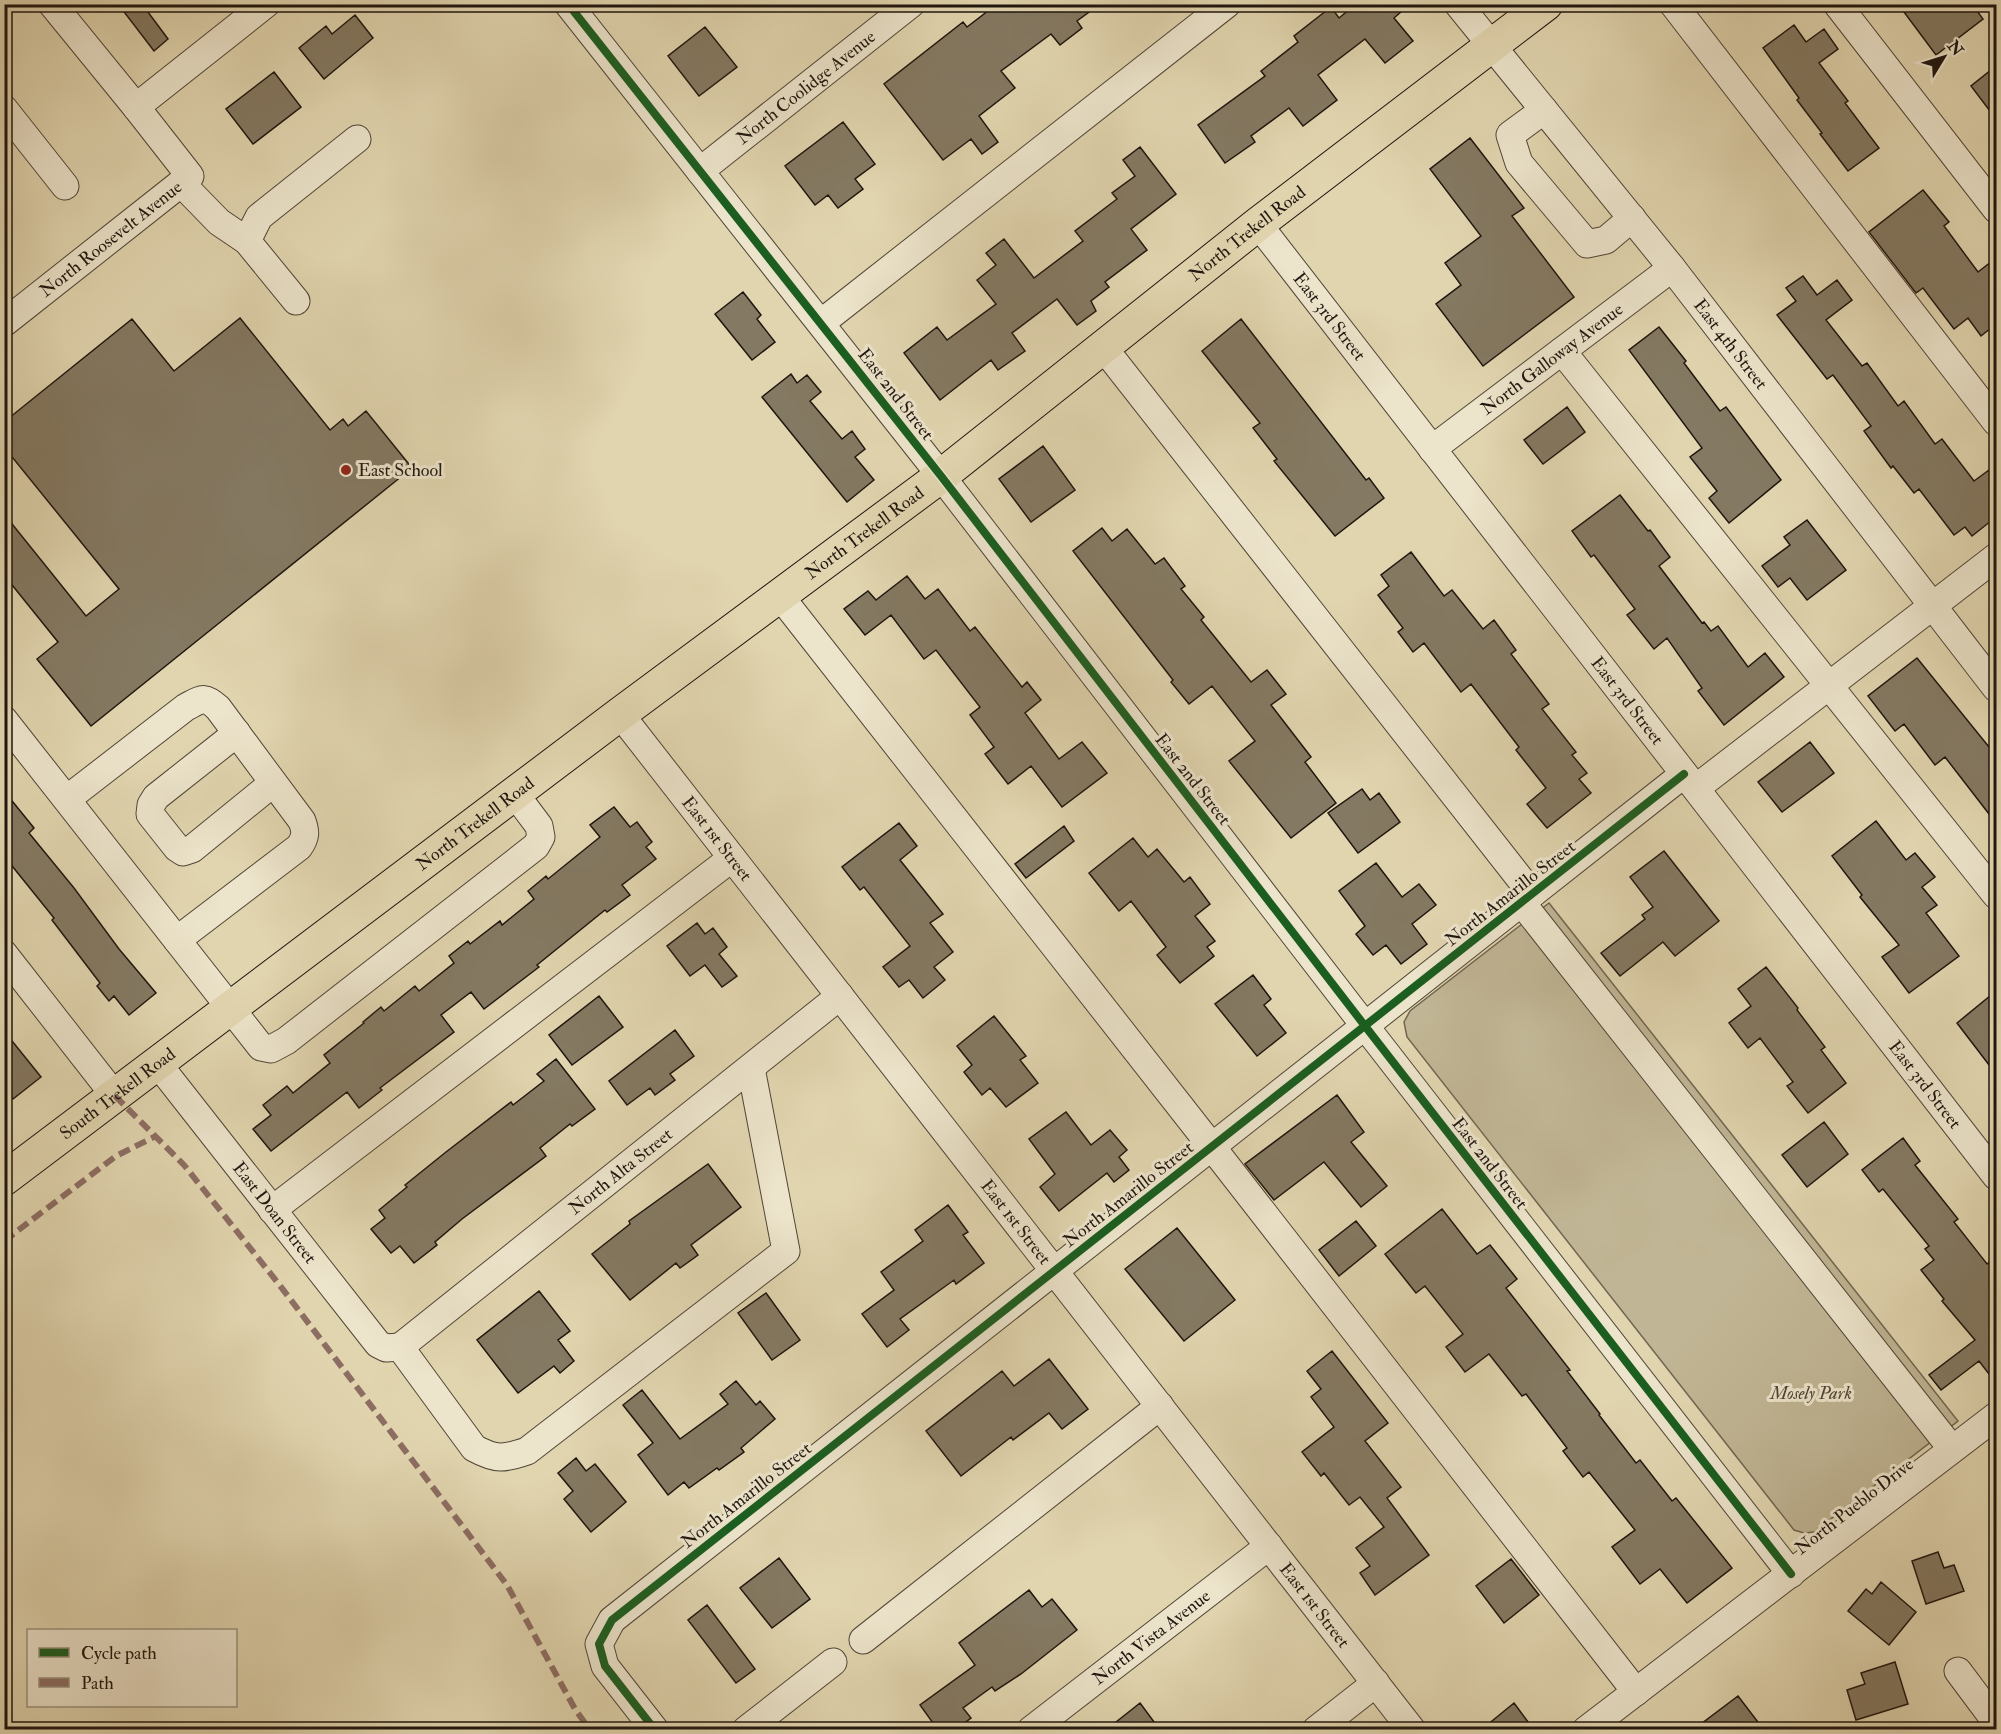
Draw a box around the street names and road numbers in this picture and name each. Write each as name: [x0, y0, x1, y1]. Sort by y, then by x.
street label: North Coolidge Avenue: [732, 25, 881, 150]
street label: North Roosevelt Avenue: [35, 175, 187, 302]
street label: North Trekell Road: [1184, 181, 1311, 287]
street label: East 3rd Street: [1288, 268, 1371, 366]
street label: East 4th Street: [1688, 295, 1773, 395]
street label: North Galloway Avenue: [1476, 298, 1628, 420]
street label: East 2nd Street: [853, 344, 939, 445]
street label: North Trekell Road: [801, 482, 929, 585]
street label: East 3rd Street: [1586, 652, 1669, 750]
street label: East 2nd Street: [1150, 729, 1236, 830]
street label: North Trekell Road: [411, 772, 539, 876]
street label: East 1st Street: [676, 792, 757, 886]
street label: North Amarillo Street: [1440, 835, 1580, 952]
street label: East 3rd Street: [1883, 1036, 1966, 1134]
street label: South Trekell Road: [55, 1043, 180, 1145]
street label: East 2nd Street: [1447, 1113, 1533, 1214]
street label: North Alta Street: [564, 1123, 678, 1220]
street label: North Amarillo Street: [1058, 1136, 1198, 1253]
street label: East Doan Street: [227, 1157, 322, 1269]
street label: East 1st Street: [975, 1175, 1056, 1270]
street label: North Amarillo Street: [676, 1437, 816, 1554]
street label: North Pueblo Drive: [1790, 1453, 1919, 1560]
street label: East 1st Street: [1274, 1558, 1355, 1653]
street label: North Vista Avenue: [1088, 1584, 1216, 1690]

